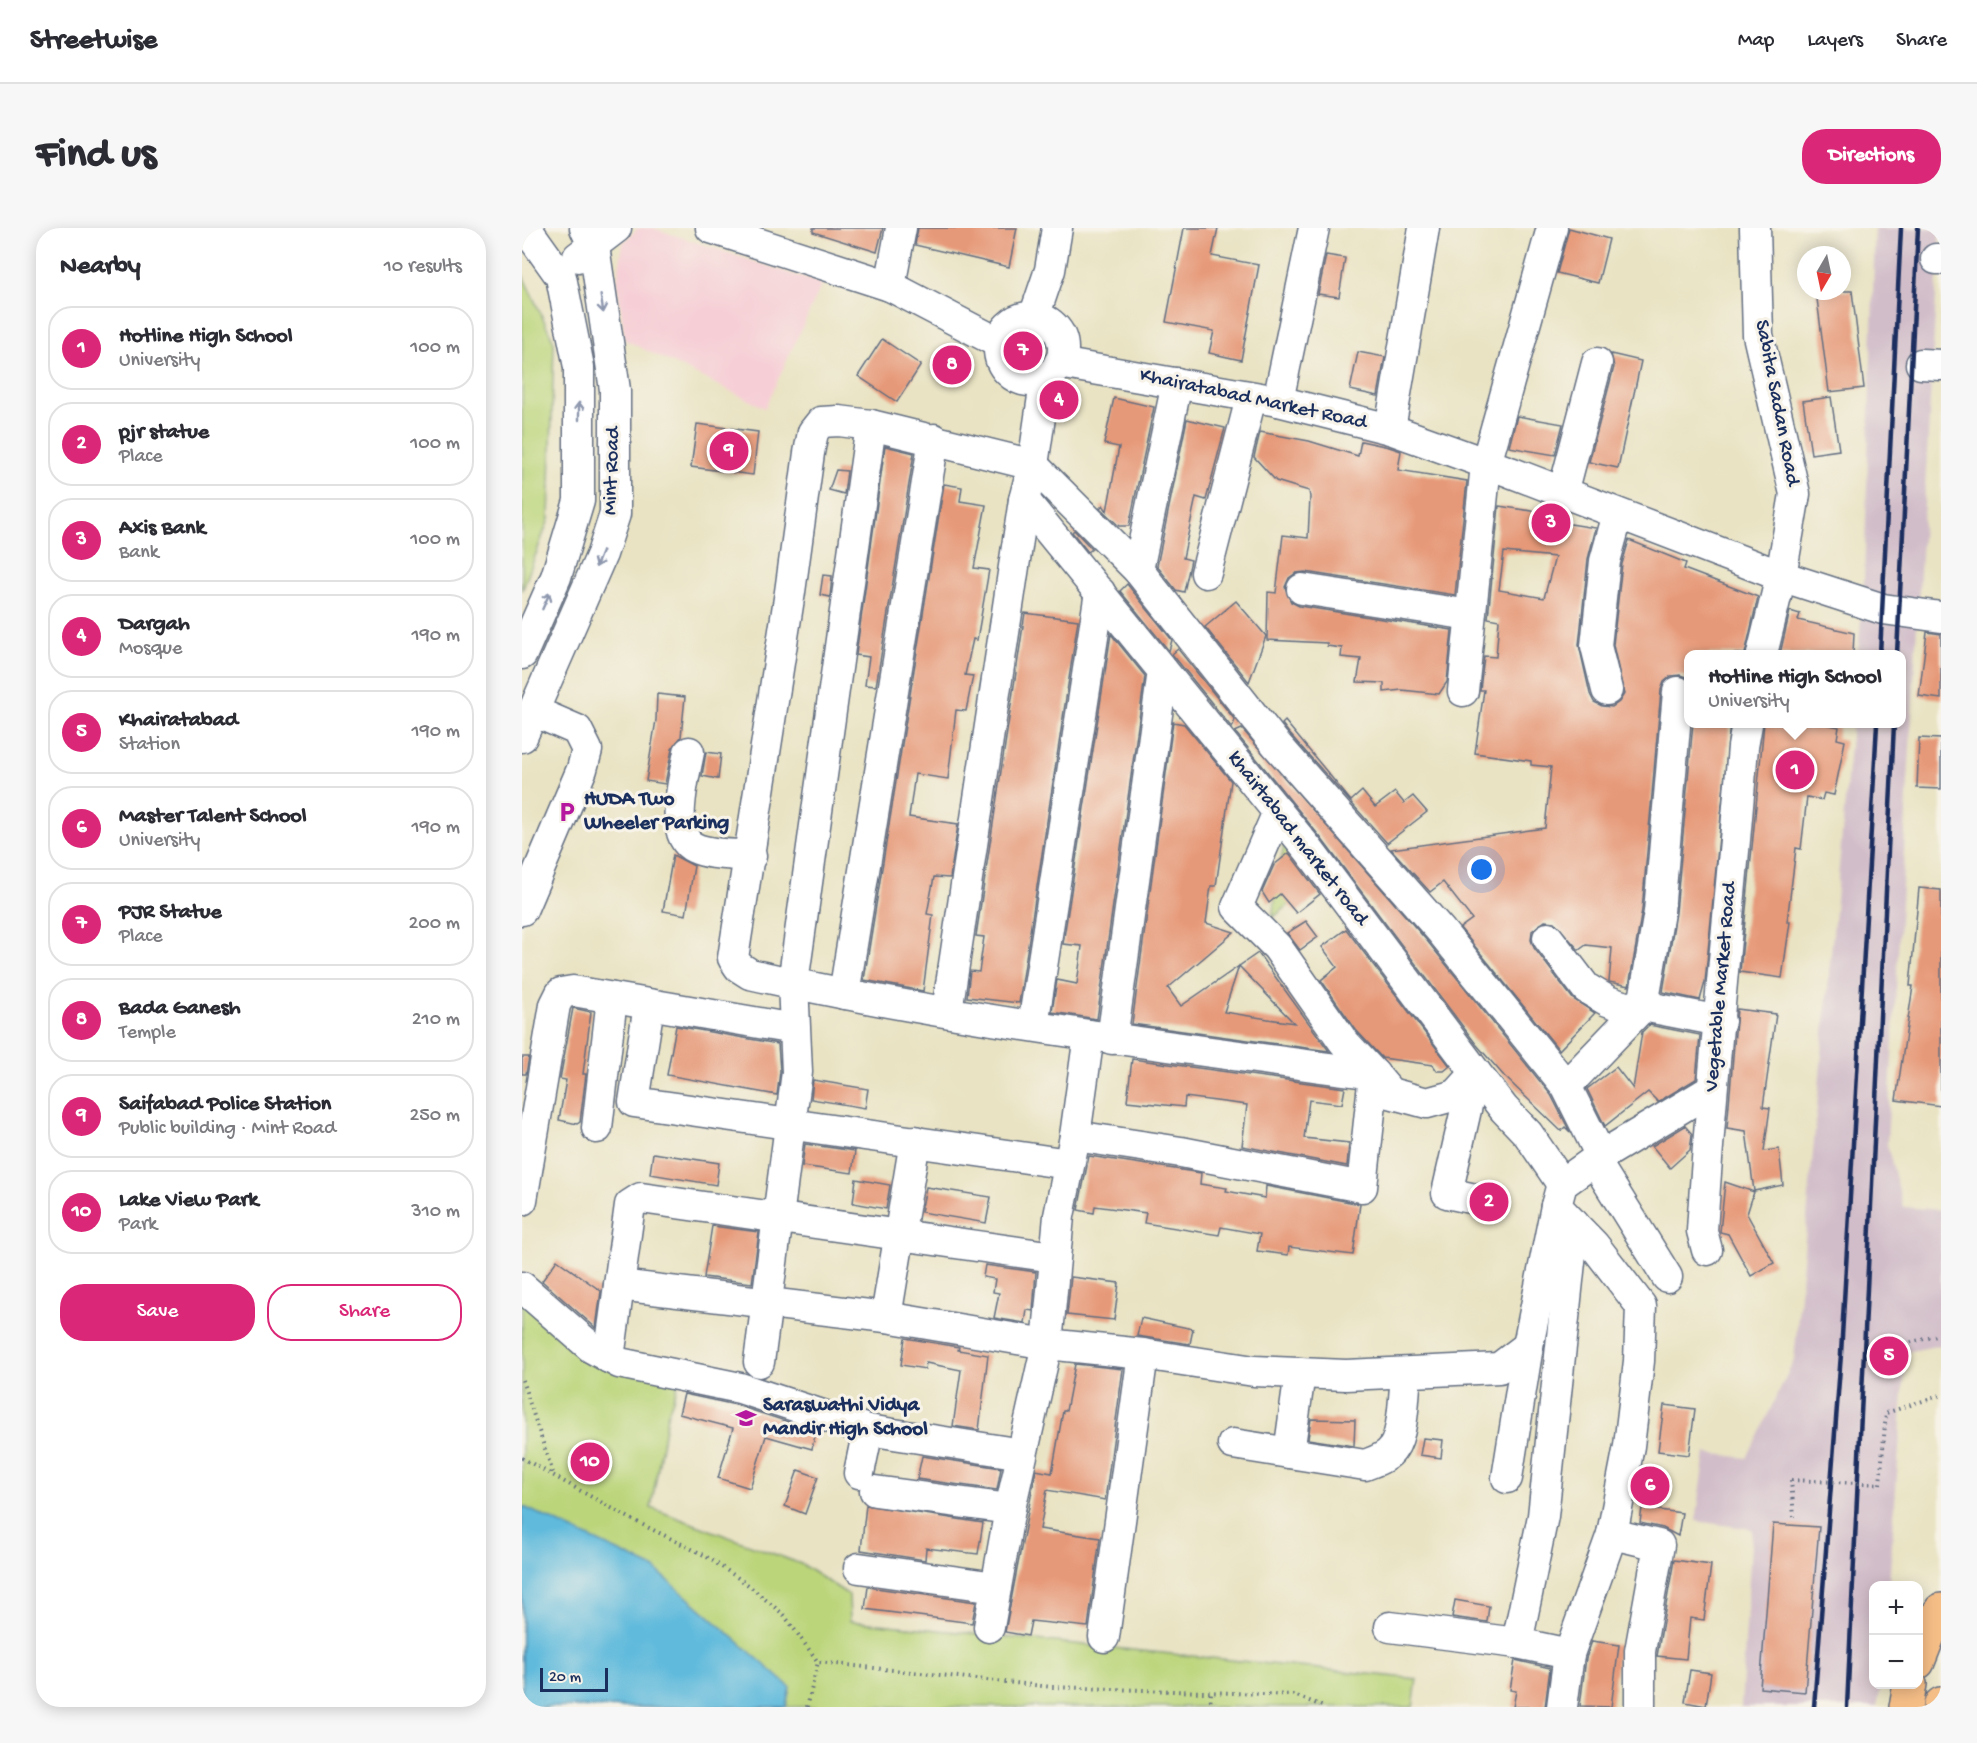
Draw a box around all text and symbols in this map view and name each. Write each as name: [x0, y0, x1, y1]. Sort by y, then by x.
text: Streetwise: [30, 25, 157, 58]
text: Map: [1738, 29, 1774, 54]
text: Layers: [1807, 29, 1863, 54]
text: Share: [1896, 29, 1947, 54]
button: Directions: [1802, 129, 1941, 184]
text: Find us: [36, 132, 156, 181]
north arrow: [1797, 246, 1851, 300]
text: Nearby: [60, 252, 141, 283]
text: 10 results: [384, 256, 462, 279]
one-way arrow: [597, 294, 608, 314]
street label: Sabita Sadan Road: [1748, 318, 1805, 490]
text: Hotline High School: [119, 324, 293, 350]
pin: 7: [1004, 328, 1042, 374]
text: 1: [77, 337, 86, 360]
text: 100 m: [410, 337, 460, 360]
pin: 8: [932, 342, 972, 388]
text: University: [119, 350, 200, 373]
street label: Khairatabad Market Road: [1137, 364, 1371, 437]
pin: 4: [1040, 378, 1078, 423]
one-way arrow: [573, 402, 585, 422]
text: pjr statue: [119, 420, 209, 446]
street label: Mint Road: [599, 425, 627, 516]
pin: 9: [710, 428, 748, 474]
text: 2: [77, 433, 86, 456]
text: 100 m: [410, 433, 460, 456]
text: Place: [119, 446, 163, 469]
pin: 3: [1532, 500, 1570, 546]
text: Axis Bank: [119, 516, 205, 542]
text: 3: [76, 529, 87, 552]
text: 100 m: [410, 529, 460, 552]
text: Bank: [119, 542, 159, 565]
one-way arrow: [593, 549, 604, 567]
one-way arrow: [540, 592, 552, 610]
text: Dargah: [119, 612, 190, 638]
text: 4: [77, 625, 86, 648]
text: 190 m: [412, 625, 460, 648]
text: Mosque: [119, 638, 182, 661]
popup: [1684, 650, 1906, 728]
text: Hotline High School: [1708, 665, 1882, 691]
text: University: [1708, 691, 1789, 714]
text: Khairatabad: [119, 708, 238, 734]
text: 5: [76, 721, 87, 744]
text: 190 m: [412, 721, 460, 744]
text: Station: [119, 734, 180, 757]
street label: khairtabad market road: [1221, 747, 1374, 933]
pin: 1: [1776, 748, 1814, 792]
place label: HUDA Two Wheeler Parking: [583, 788, 729, 837]
parking icon: HUDA Two Wheeler Parking: [555, 800, 579, 824]
text: Master Talent School: [119, 804, 307, 830]
text: 6: [76, 817, 87, 840]
text: 190 m: [412, 817, 460, 840]
text: University: [119, 830, 200, 853]
your location: [1467, 855, 1496, 884]
street label: Vegetable Market Road: [1700, 879, 1744, 1094]
text: PJR Statue: [119, 900, 222, 926]
text: 7: [76, 913, 87, 936]
text: 200 m: [409, 913, 460, 936]
text: Place: [119, 926, 163, 949]
text: Bada Ganesh: [119, 996, 241, 1022]
text: 8: [76, 1009, 87, 1032]
text: 210 m: [412, 1009, 460, 1032]
text: Temple: [119, 1022, 176, 1045]
text: Saifabad Police Station: [119, 1092, 331, 1118]
text: 9: [76, 1105, 87, 1128]
text: 250 m: [409, 1105, 460, 1128]
text: Public building · Mint Road: [119, 1118, 336, 1141]
pin: 2: [1470, 1180, 1508, 1224]
text: Lake View Park: [119, 1188, 258, 1214]
text: 10: [72, 1201, 91, 1224]
text: 310 m: [411, 1201, 460, 1224]
text: Park: [119, 1214, 157, 1237]
button: Save: [60, 1284, 255, 1341]
button: Share: [267, 1284, 462, 1341]
pin: 5: [1870, 1334, 1908, 1378]
place label: Saraswathi Vidya Mandir High School: [763, 1394, 928, 1443]
school or university icon: Saraswathi Vidya Mandir High School: [734, 1406, 758, 1430]
pin: 10: [570, 1440, 610, 1484]
pin: 6: [1630, 1464, 1670, 1508]
map controls: [1869, 1581, 1923, 1689]
button: +: [1869, 1581, 1923, 1635]
button: −: [1869, 1635, 1923, 1689]
scale bar: [540, 1665, 608, 1692]
text: 20 m: [549, 1669, 581, 1688]

